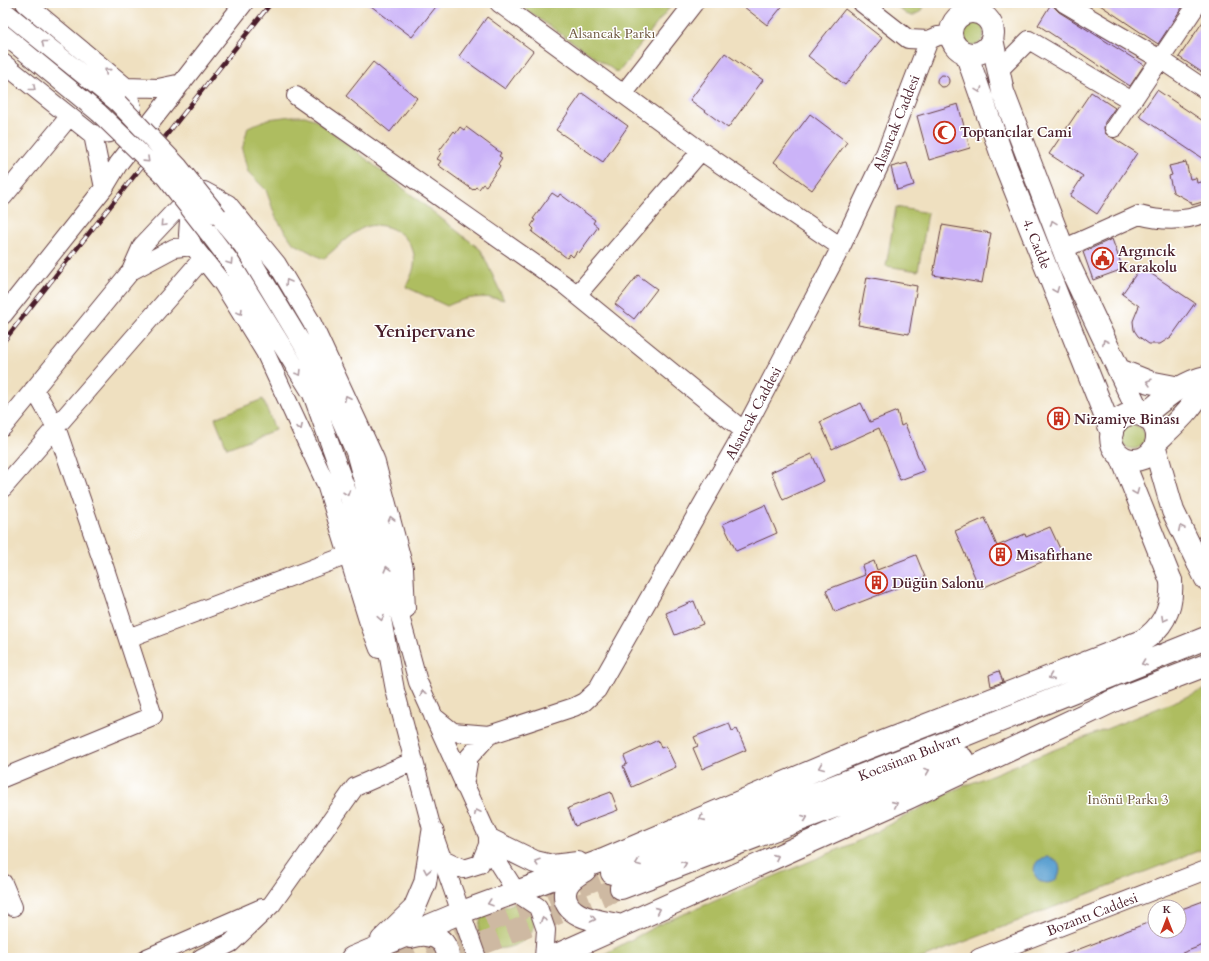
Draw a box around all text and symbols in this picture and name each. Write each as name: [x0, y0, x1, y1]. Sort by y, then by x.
park label: Alsancak Parkı: [569, 24, 655, 43]
one-way arrow: [41, 41, 48, 48]
one-way arrow: [105, 69, 112, 76]
street label: Alsancak Caddesi: [868, 72, 924, 174]
one-way arrow: [29, 83, 36, 90]
one-way arrow: [974, 86, 983, 93]
mosque icon: Toptancılar Cami: [931, 119, 957, 145]
place label: Toptancılar Cami: [960, 123, 1072, 142]
one-way arrow: [142, 155, 150, 163]
street label: 4. Cadde: [1018, 216, 1055, 272]
one-way arrow: [161, 219, 168, 226]
one-way arrow: [1050, 219, 1058, 226]
place label: Argıncık Karakolu: [1118, 242, 1177, 277]
public building icon: Argıncık Karakolu: [1089, 246, 1115, 272]
one-way arrow: [225, 258, 232, 265]
one-way arrow: [285, 279, 292, 286]
one-way arrow: [1051, 286, 1059, 293]
one-way arrow: [235, 308, 243, 315]
district label: Yenipervane: [374, 319, 476, 344]
one-way arrow: [1102, 339, 1109, 346]
street label: Alsancak Caddesi: [721, 363, 786, 463]
one-way arrow: [294, 369, 302, 376]
one-way arrow: [1146, 378, 1153, 387]
one-way arrow: [344, 394, 352, 402]
building icon: Nizamiye Binası: [1046, 406, 1072, 432]
place label: Nizamiye Binası: [1074, 410, 1180, 429]
one-way arrow: [295, 423, 303, 430]
one-way arrow: [343, 489, 351, 496]
one-way arrow: [1131, 489, 1139, 496]
one-way arrow: [387, 516, 396, 523]
one-way arrow: [1178, 524, 1186, 532]
building icon: Misafirhane: [987, 542, 1013, 568]
place label: Misafirhane: [1016, 546, 1093, 565]
one-way arrow: [383, 565, 392, 572]
building icon: Düğün Salonu: [863, 570, 889, 596]
place label: Düğün Salonu: [892, 574, 984, 593]
one-way arrow: [377, 615, 385, 621]
one-way arrow: [1161, 615, 1169, 622]
one-way arrow: [1140, 658, 1147, 666]
one-way arrow: [1047, 672, 1054, 680]
one-way arrow: [420, 690, 428, 698]
street label: Kocasinan Bulvarı: [855, 729, 963, 786]
one-way arrow: [818, 762, 826, 770]
one-way arrow: [923, 768, 930, 776]
park label: İnönü Parkı 3: [1087, 790, 1169, 809]
one-way arrow: [891, 801, 898, 809]
one-way arrow: [474, 809, 481, 816]
one-way arrow: [698, 813, 706, 821]
one-way arrow: [802, 814, 809, 822]
one-way arrow: [772, 854, 780, 862]
one-way arrow: [533, 858, 540, 867]
one-way arrow: [634, 859, 641, 867]
one-way arrow: [680, 860, 687, 868]
one-way arrow: [423, 868, 432, 874]
street label: Bozantı Caddesi: [1044, 888, 1140, 941]
one-way arrow: [487, 898, 494, 906]
north arrow: [1147, 899, 1187, 939]
text: K: [1163, 902, 1172, 917]
one-way arrow: [653, 907, 661, 915]
one-way arrow: [590, 914, 596, 922]
one-way arrow: [539, 916, 548, 923]

